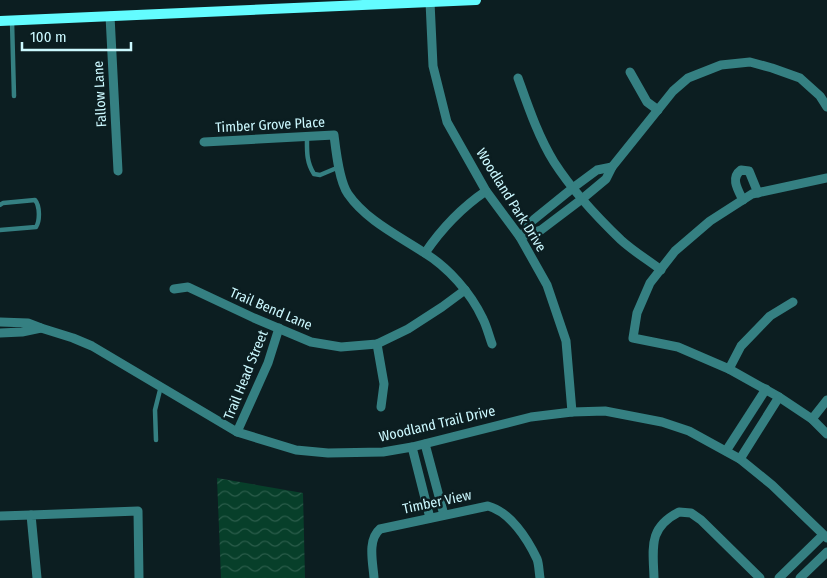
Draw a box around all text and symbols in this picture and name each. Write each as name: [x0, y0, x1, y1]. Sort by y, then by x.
scale bar: [22, 20, 131, 52]
text: 100 m: [30, 28, 67, 46]
street label: Fallow Lane: [90, 60, 110, 128]
street label: Timber Grove Place: [215, 114, 325, 136]
street label: Woodland Park Drive: [472, 145, 550, 255]
street label: Trail Bend Lane: [227, 284, 315, 334]
street label: Trail Head Street: [220, 327, 272, 422]
street label: Woodland Trail Drive: [377, 402, 497, 446]
street label: Timber View: [401, 486, 473, 518]

